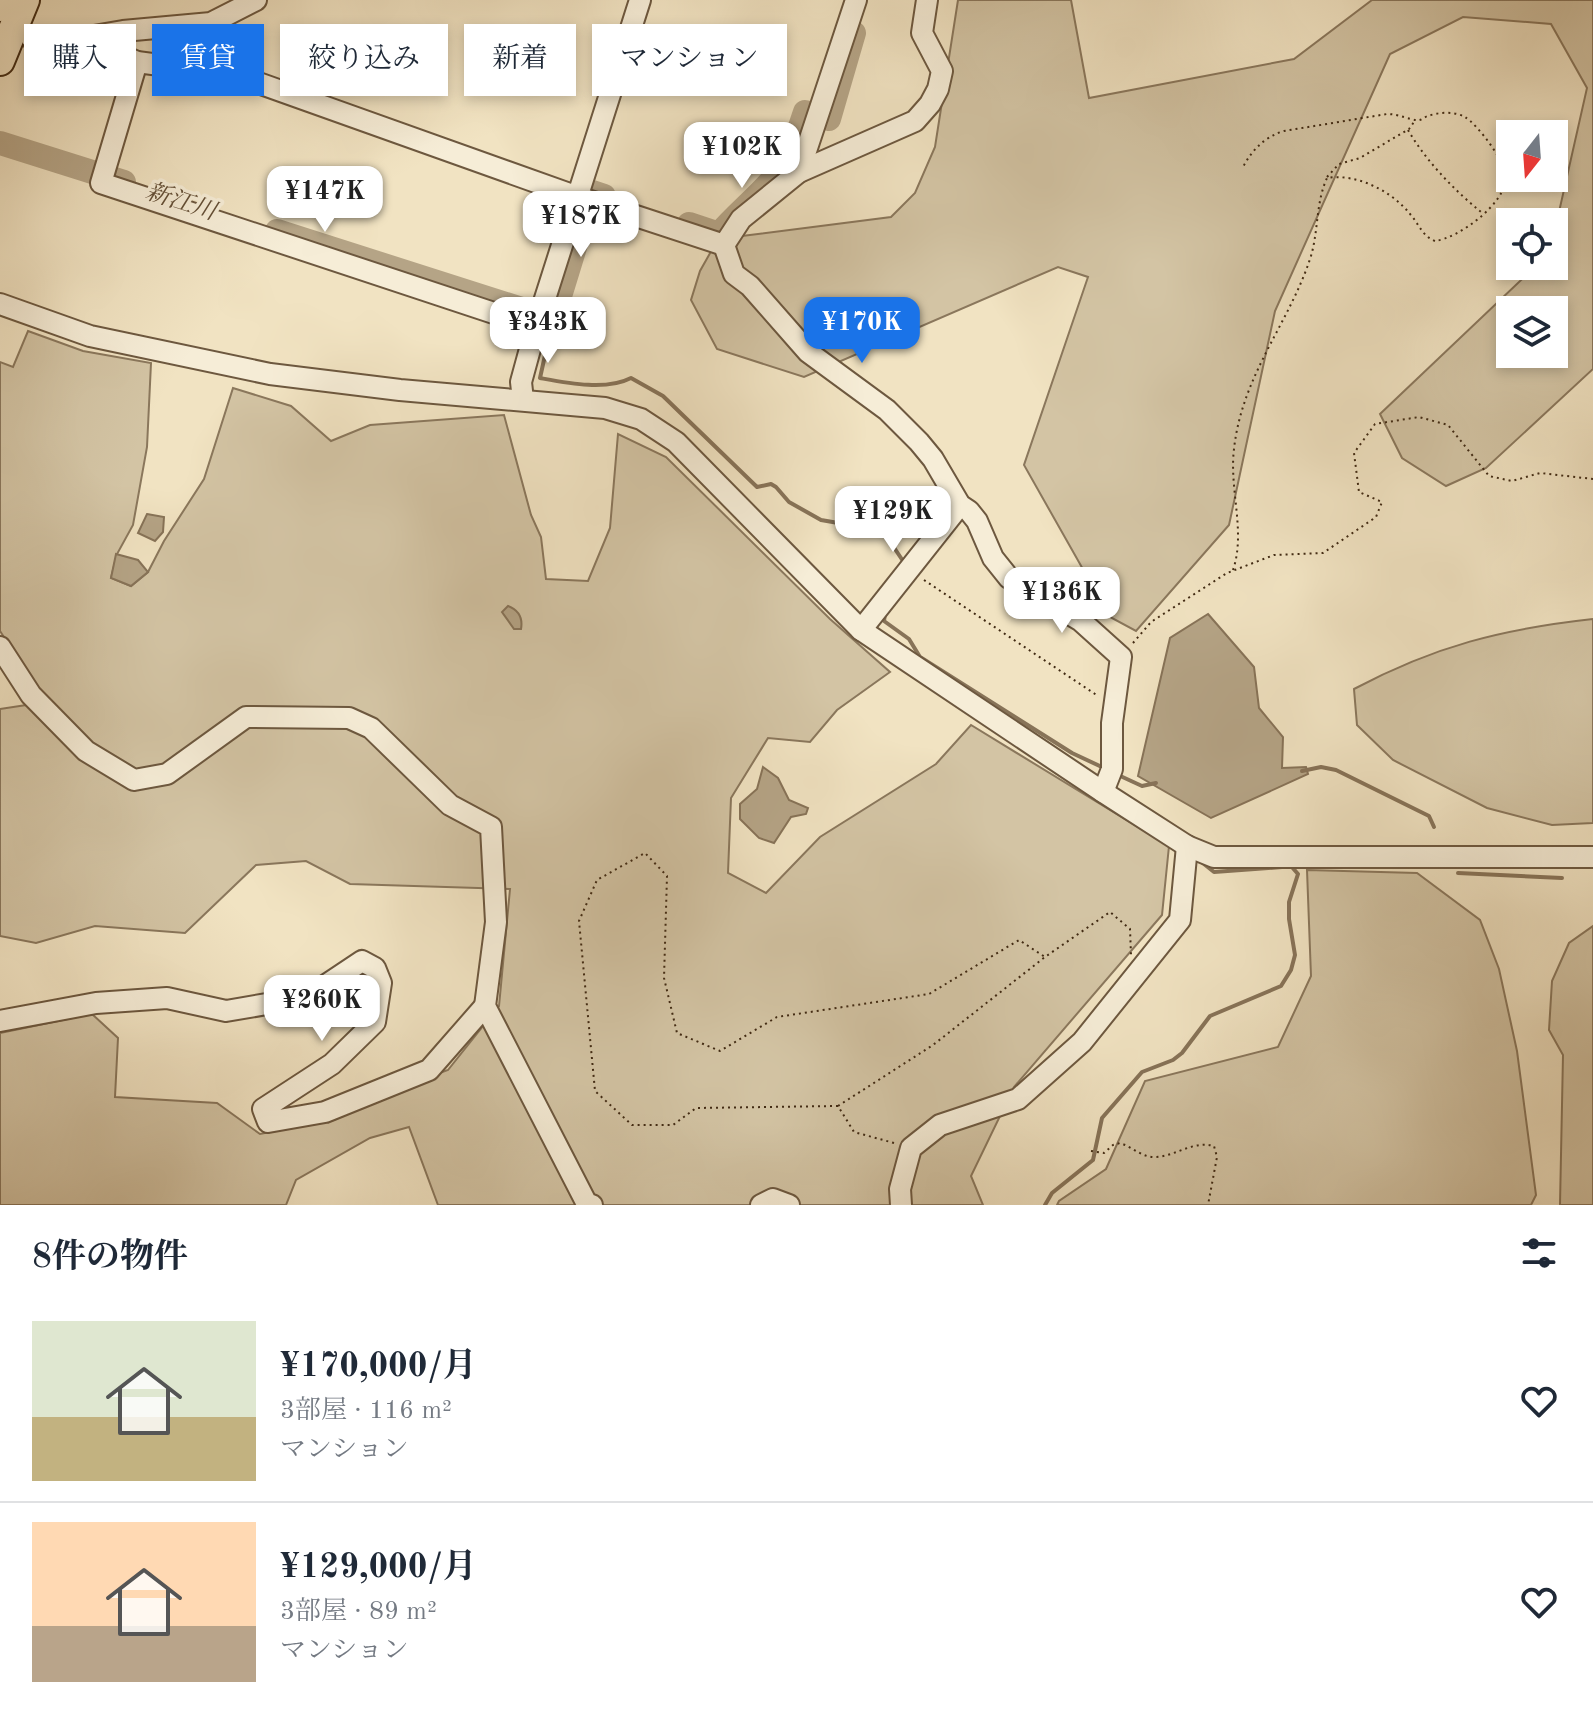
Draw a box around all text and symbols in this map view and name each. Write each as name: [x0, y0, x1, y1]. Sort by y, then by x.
chip: 購入: [24, 24, 136, 96]
chip: 賃貸: [152, 24, 264, 96]
chip: 絞り込み: [280, 24, 448, 96]
chip: 新着: [464, 24, 576, 96]
chip: マンション: [592, 24, 787, 96]
north arrow: [1496, 120, 1568, 192]
map controls: [1496, 120, 1568, 368]
pin: ¥102K: [686, 122, 798, 190]
text: ¥102K: [702, 135, 782, 161]
pin: ¥147K: [269, 166, 381, 234]
water label: 新江川: [142, 178, 222, 226]
text: ¥147K: [285, 179, 365, 205]
pin: ¥187K: [525, 191, 637, 259]
text: ¥187K: [541, 204, 621, 230]
button: locate: [1496, 208, 1568, 280]
button: layers: [1496, 296, 1568, 368]
pin: ¥343K: [492, 297, 604, 365]
pin: ¥170K: [806, 297, 918, 365]
text: ¥343K: [508, 310, 588, 336]
text: ¥170K: [822, 310, 902, 336]
pin: ¥129K: [837, 486, 949, 554]
text: ¥129K: [853, 499, 933, 525]
pin: ¥136K: [1006, 567, 1118, 635]
text: ¥136K: [1022, 580, 1102, 606]
pin: ¥260K: [266, 975, 378, 1043]
text: ¥260K: [282, 988, 362, 1014]
icon: filters: [1517, 1231, 1561, 1275]
text: 8件の物件: [32, 1241, 188, 1275]
text: ¥170,000/月: [280, 1350, 477, 1384]
icon: home: [96, 1353, 192, 1449]
icon: heart: [1517, 1379, 1561, 1423]
text: 3部屋 · 116 m²: [280, 1398, 452, 1424]
text: マンション: [280, 1437, 409, 1463]
text: ¥129,000/月: [280, 1551, 477, 1585]
icon: home: [96, 1554, 192, 1650]
icon: heart: [1517, 1580, 1561, 1624]
text: 3部屋 · 89 m²: [280, 1599, 437, 1625]
text: マンション: [280, 1638, 409, 1664]

